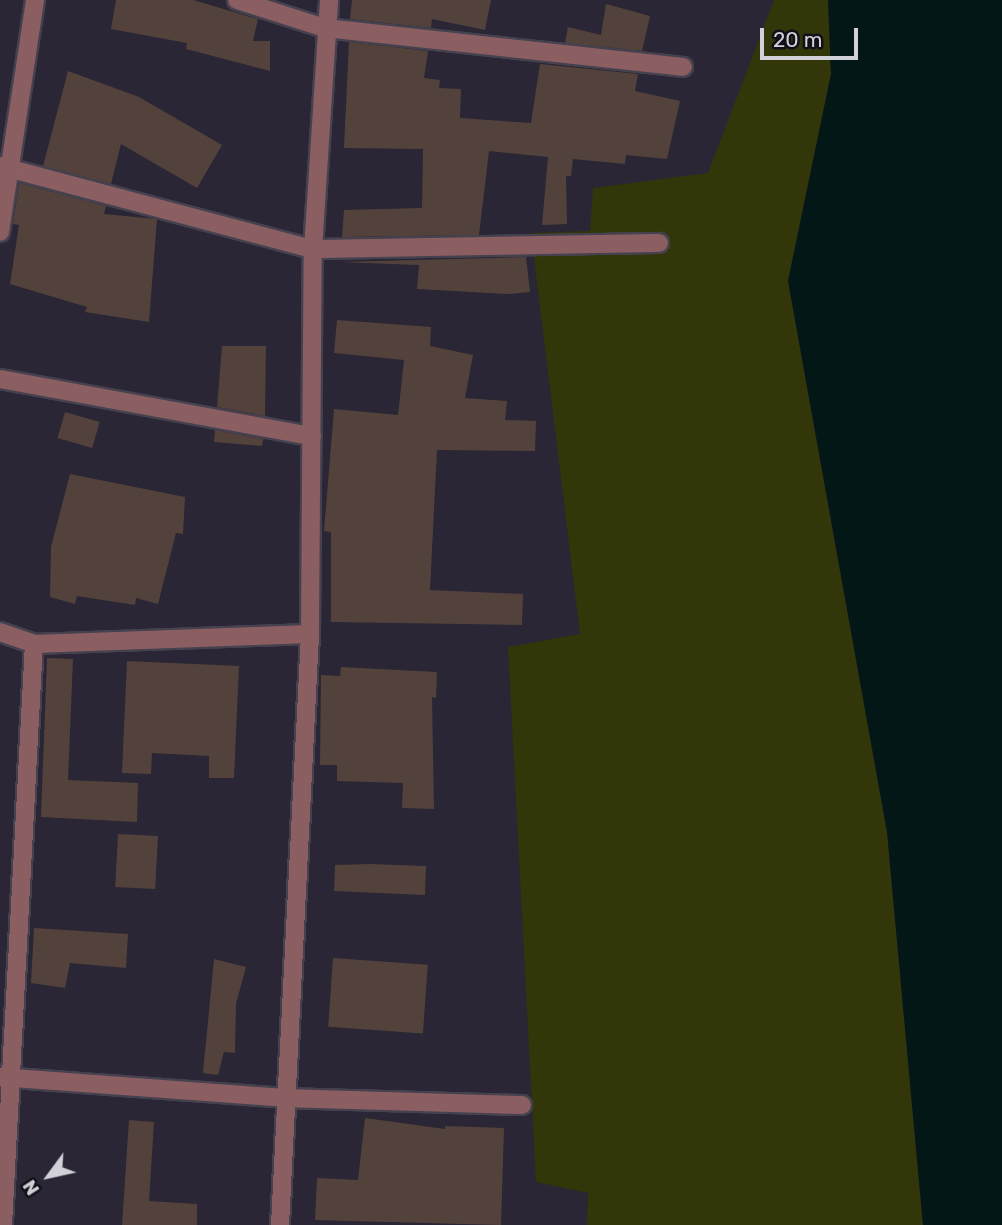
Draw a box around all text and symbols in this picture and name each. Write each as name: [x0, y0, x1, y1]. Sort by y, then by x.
scale bar: [764, 14, 862, 58]
text: 20 m: [773, 27, 822, 52]
north arrow: [14, 1141, 84, 1211]
text: N: [18, 1176, 44, 1200]

